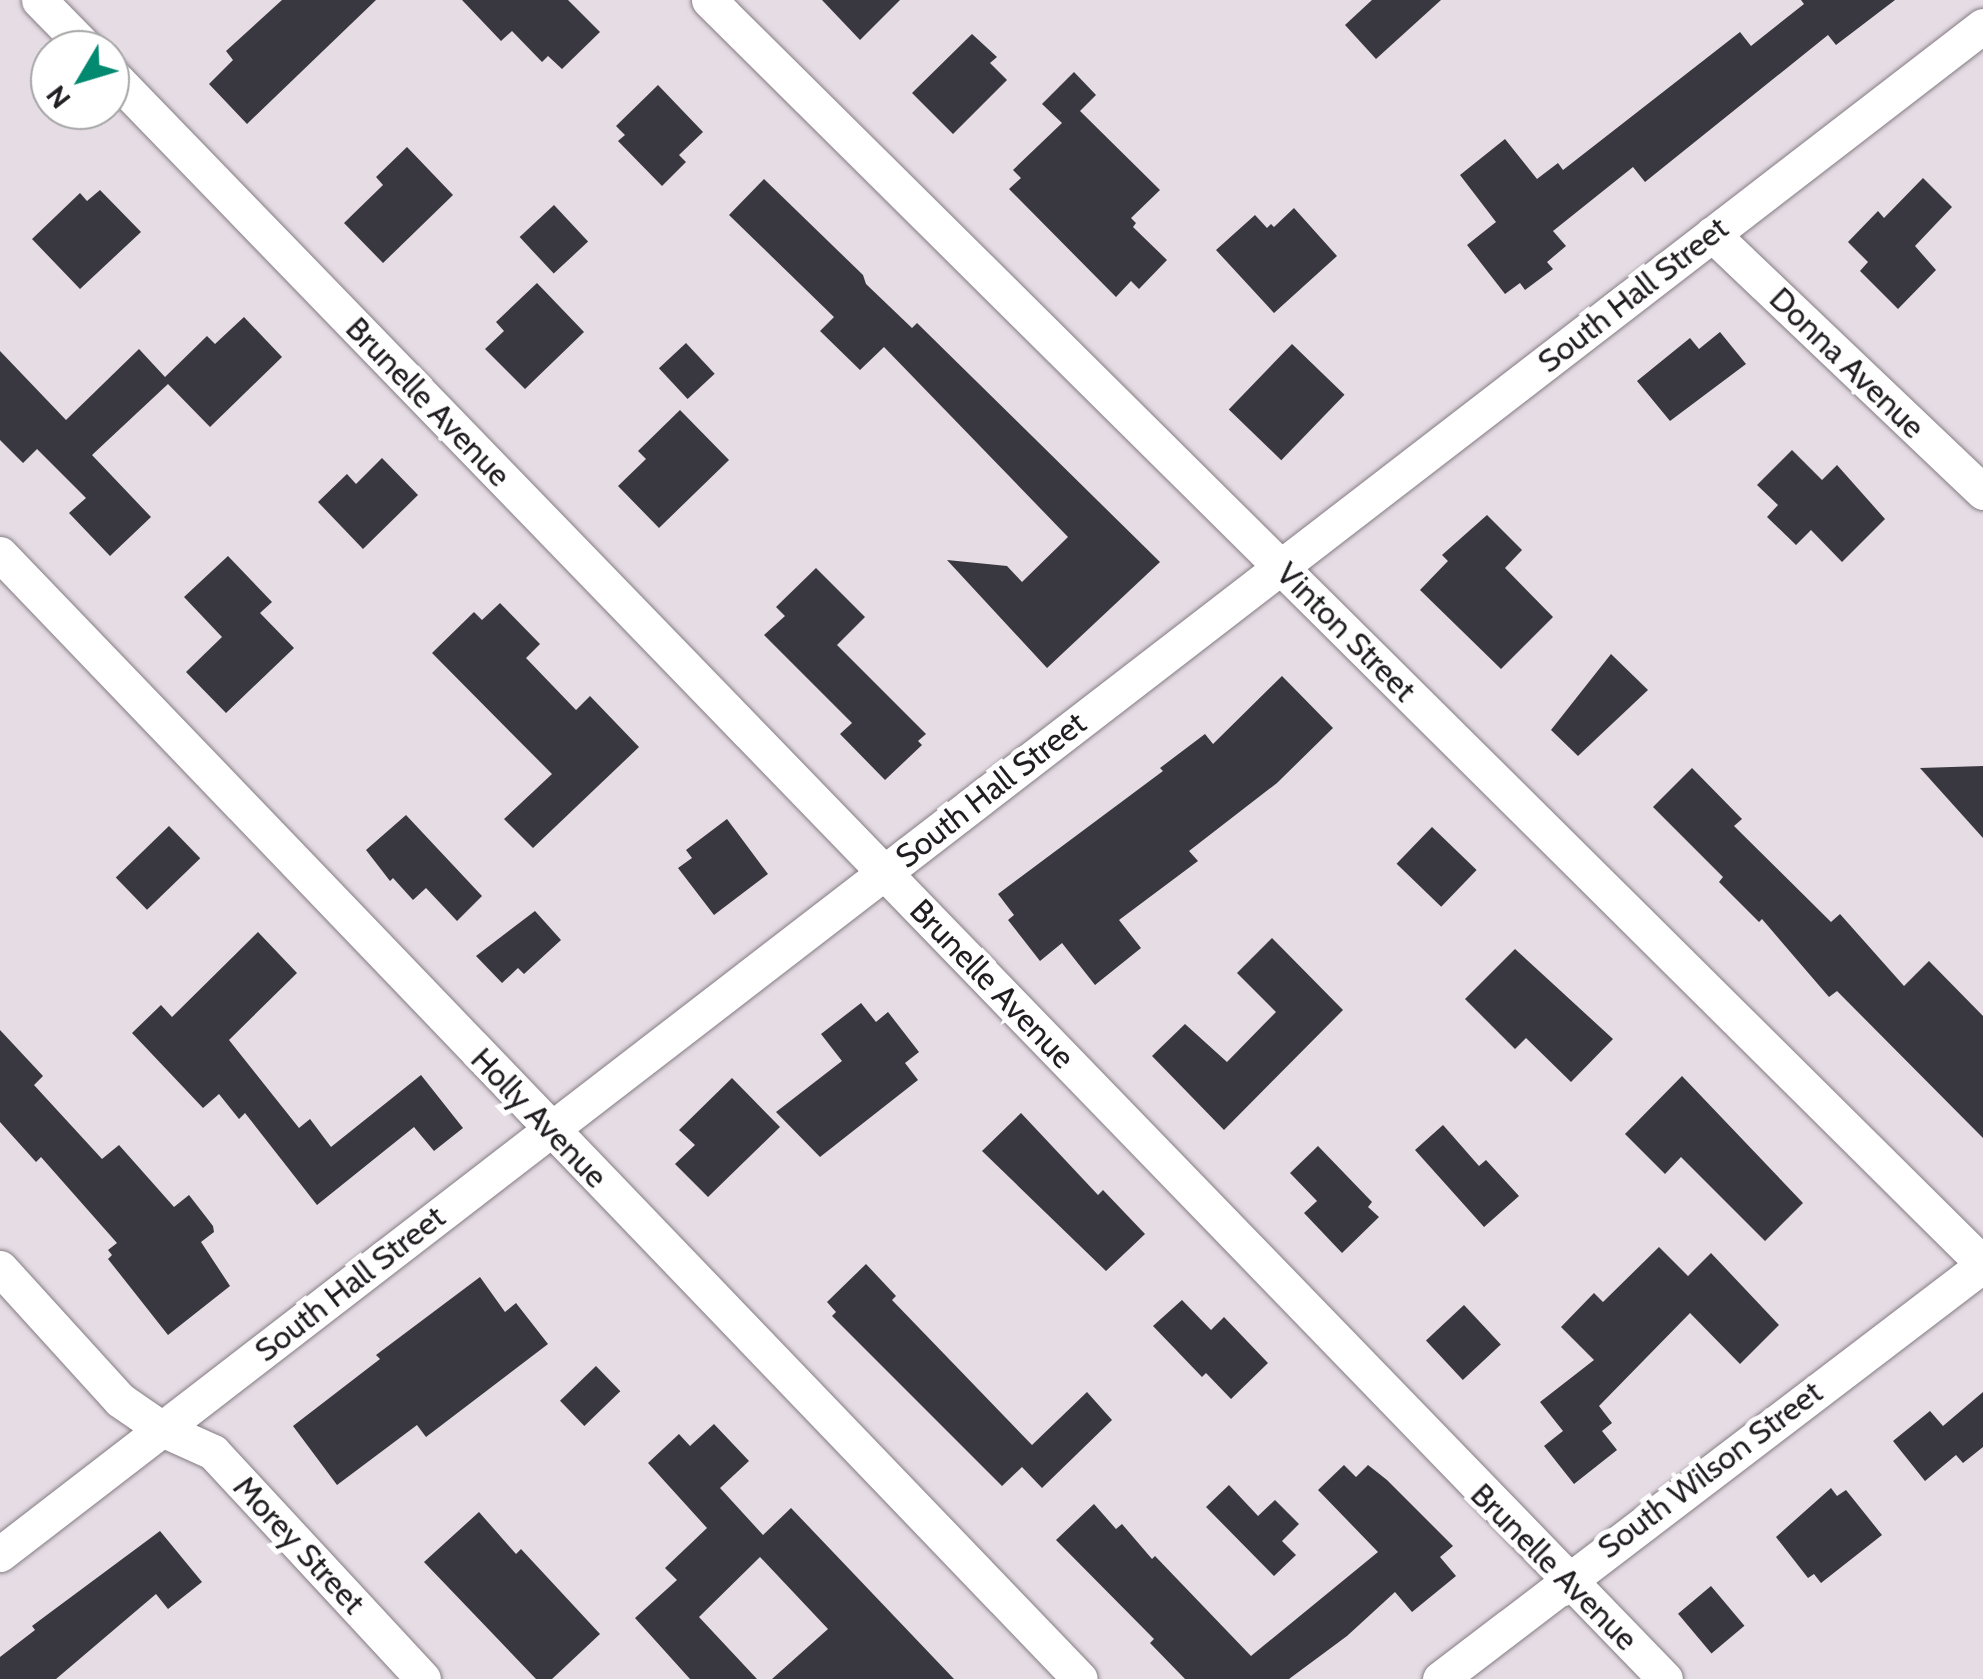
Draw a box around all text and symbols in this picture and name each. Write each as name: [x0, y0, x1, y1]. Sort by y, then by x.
north arrow: [30, 30, 130, 130]
text: N: [38, 79, 77, 116]
street label: South Hall Street: [1530, 209, 1736, 381]
street label: Donna Avenue: [1762, 280, 1932, 446]
street label: Brunelle Avenue: [338, 310, 518, 494]
street label: Vinton Street: [1268, 554, 1424, 710]
street label: South Hall Street: [888, 704, 1094, 876]
street label: Brunelle Avenue: [902, 892, 1082, 1076]
street label: Holly Avenue: [463, 1040, 615, 1196]
street label: South Hall Street: [247, 1198, 453, 1370]
street label: South Wilson Street: [1590, 1373, 1830, 1567]
street label: Morey Street: [225, 1468, 373, 1622]
street label: Brunelle Avenue: [1463, 1476, 1645, 1658]

